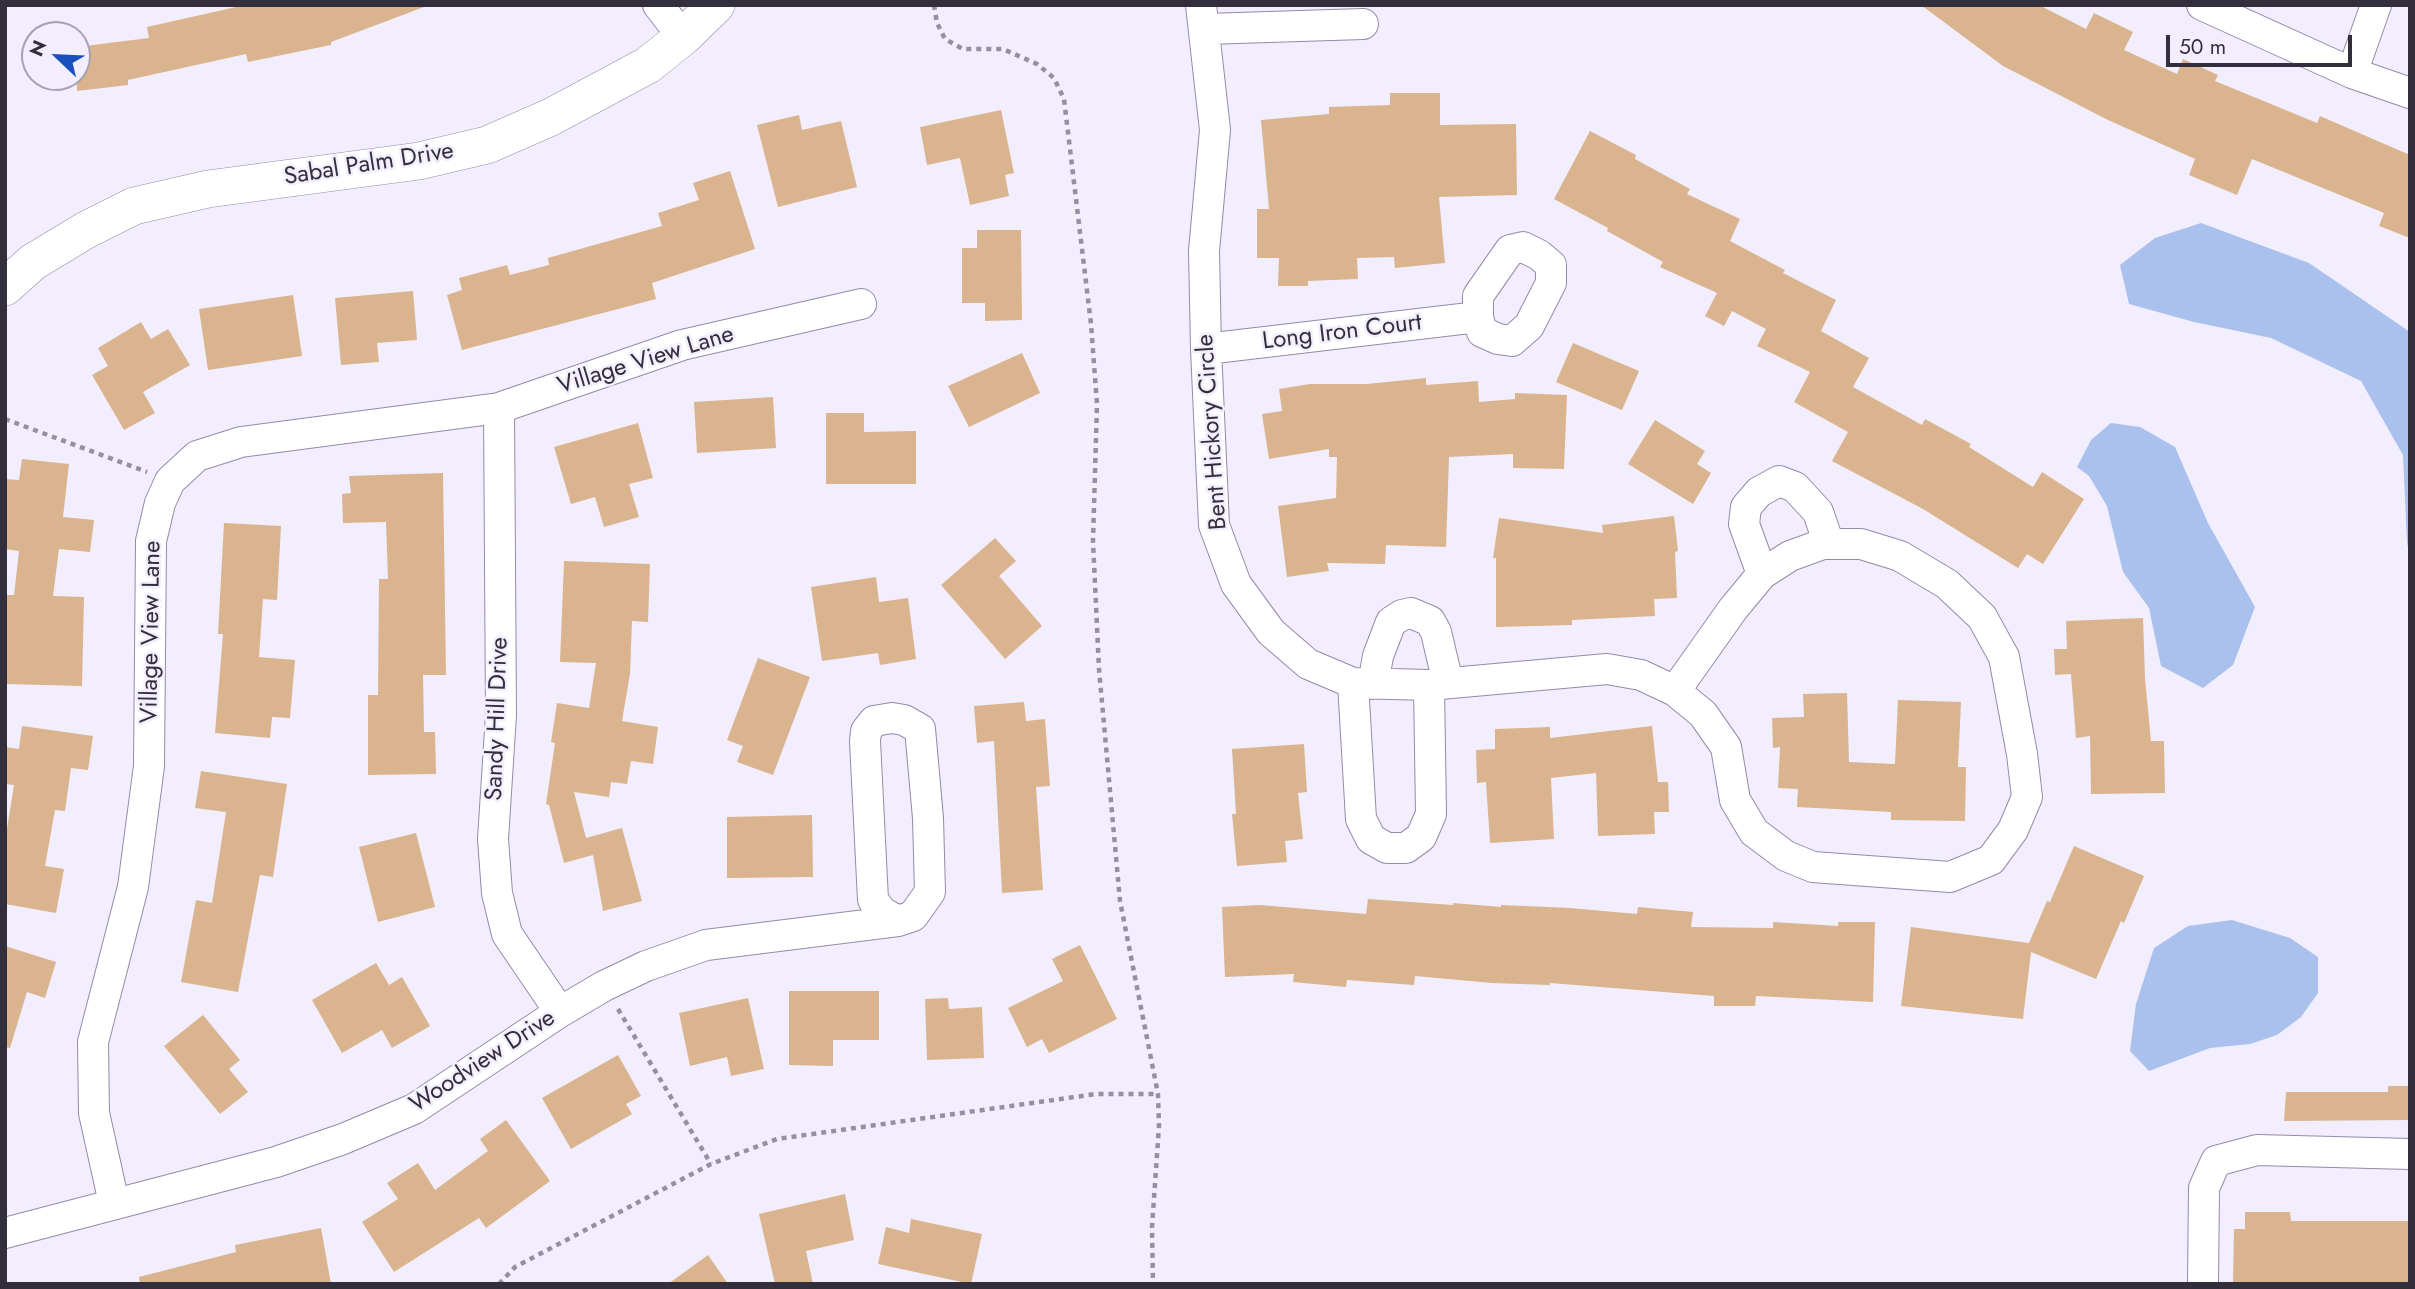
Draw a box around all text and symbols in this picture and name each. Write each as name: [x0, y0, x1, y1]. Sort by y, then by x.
north arrow: [21, 21, 91, 91]
scale bar: [2170, 21, 2356, 65]
text: 50 m: [2179, 32, 2226, 62]
text: N: [23, 36, 53, 61]
street label: Sabal Palm Drive: [282, 137, 456, 193]
street label: Long Iron Court: [1261, 309, 1423, 357]
street label: Village View Lane: [554, 321, 738, 401]
street label: Bent Hickory Circle: [1192, 333, 1234, 531]
street label: Village View Lane: [136, 540, 168, 724]
street label: Sandy Hill Drive: [481, 637, 515, 801]
street label: Woodview Drive: [405, 1004, 561, 1120]

